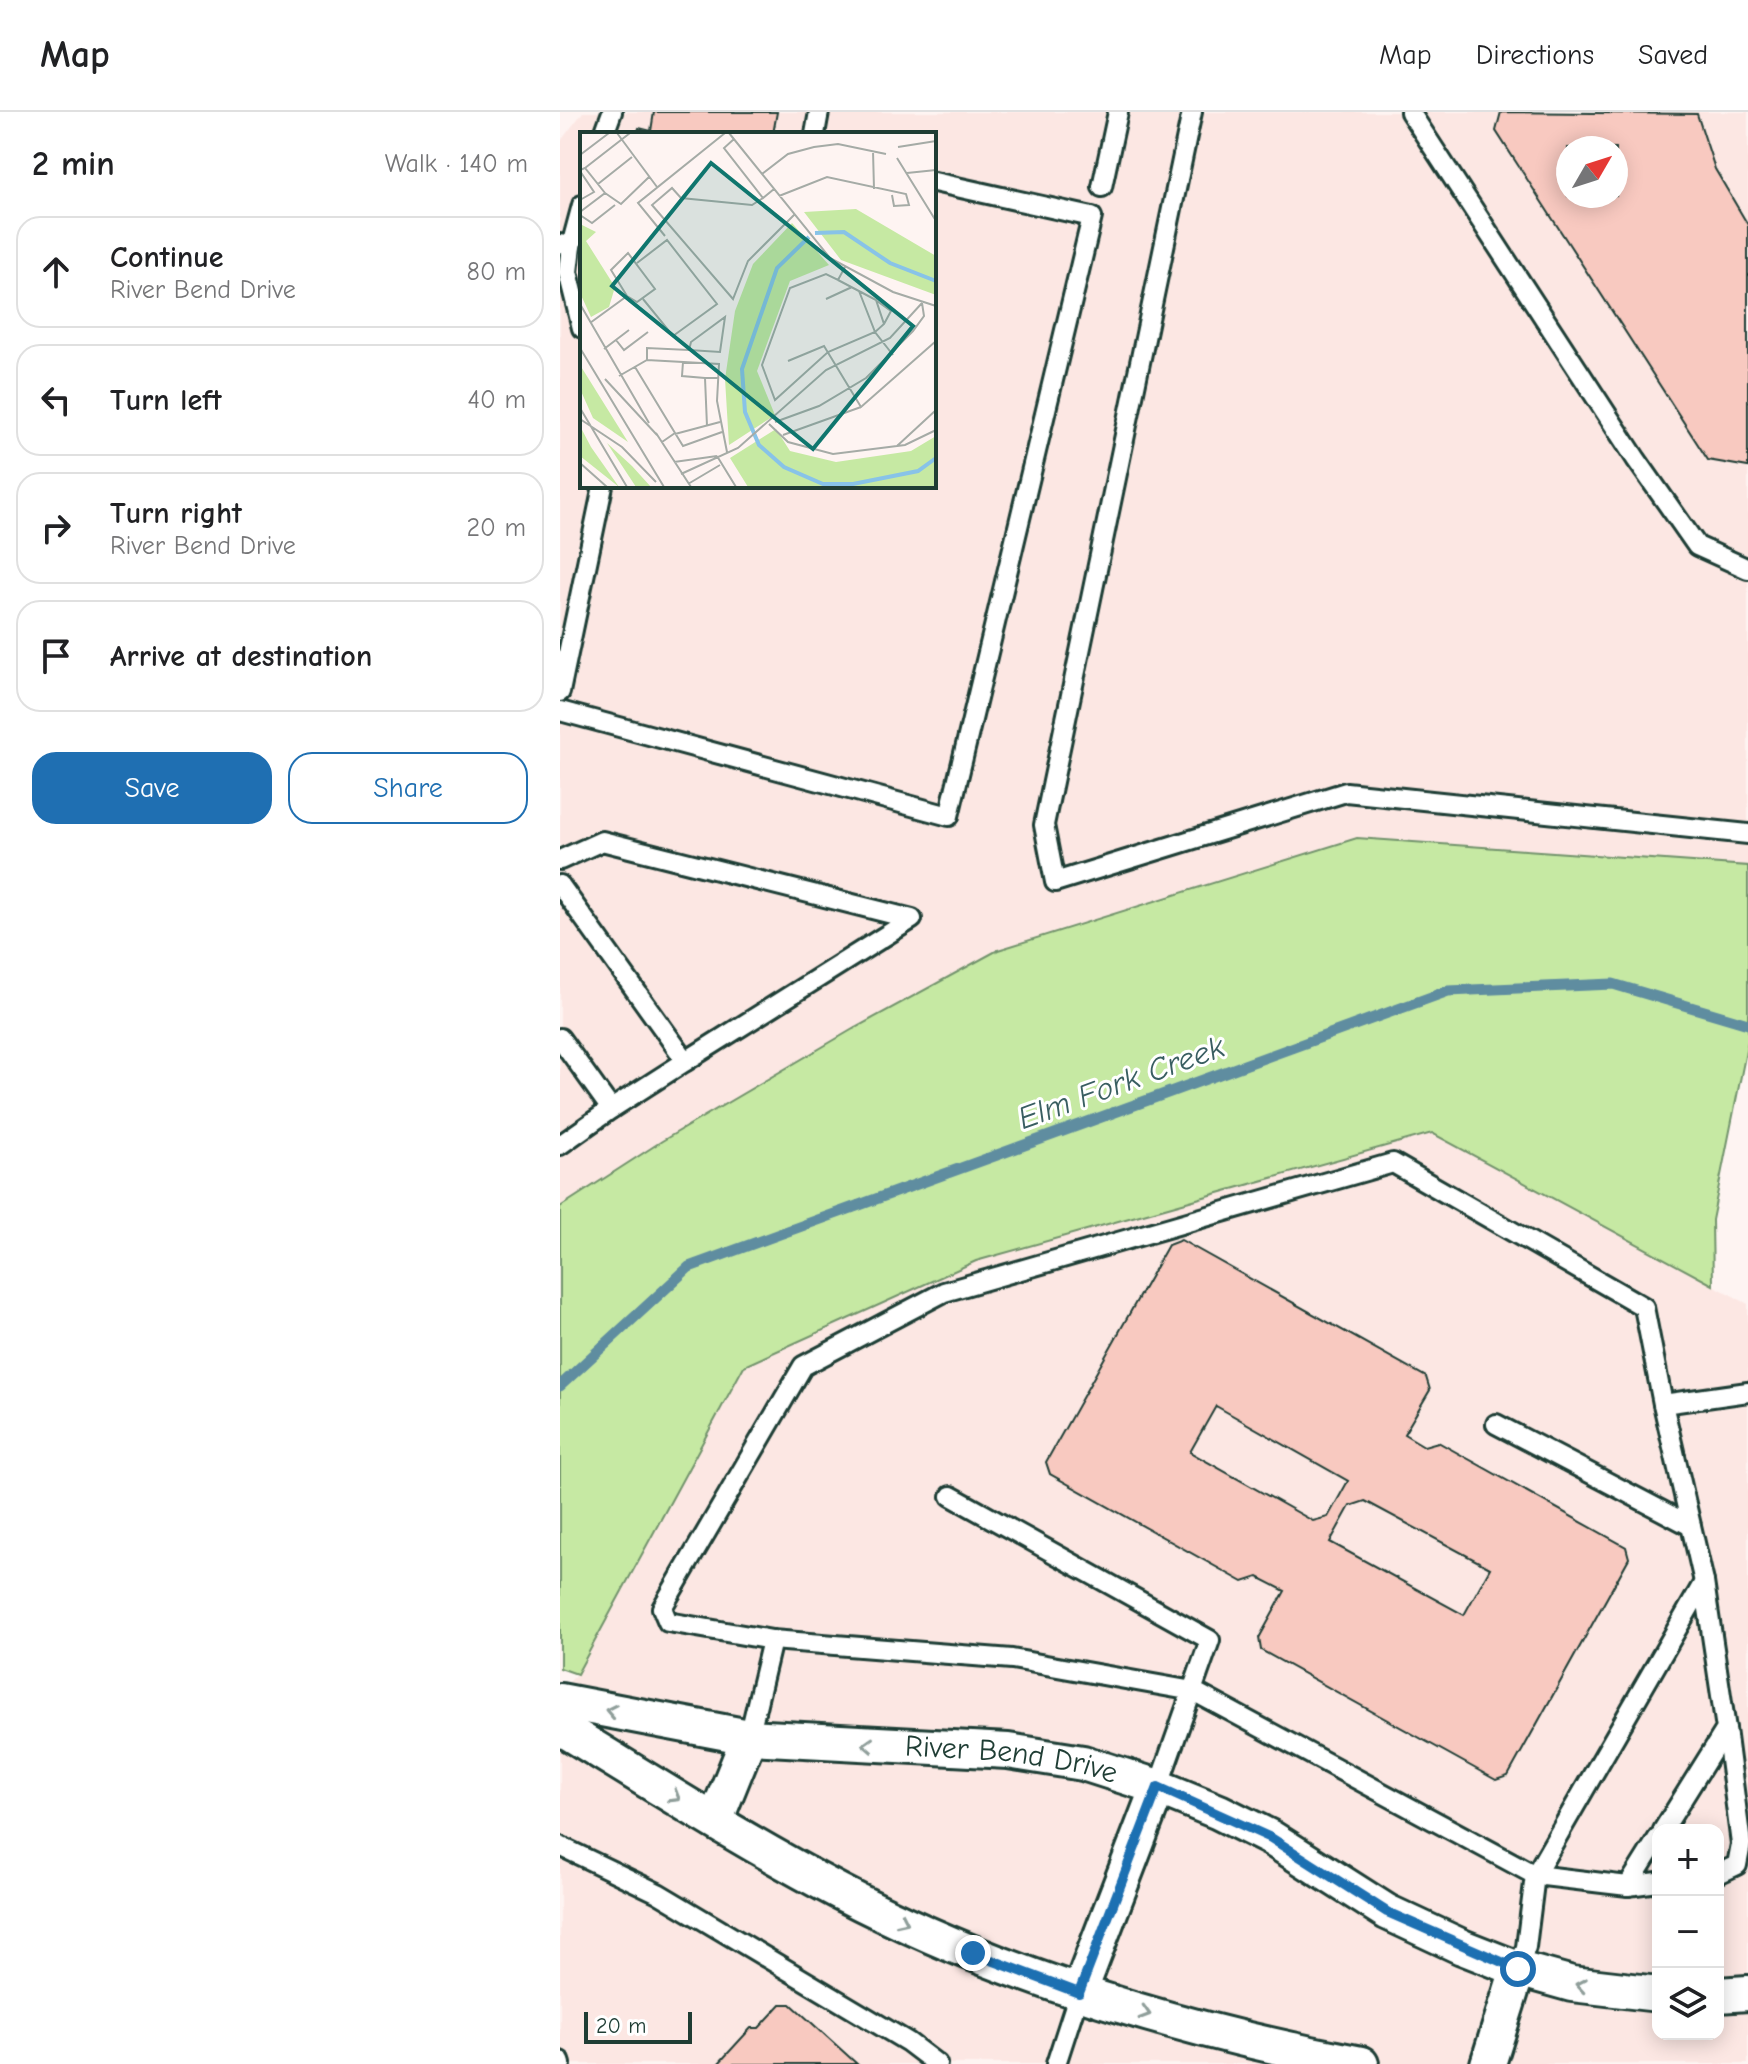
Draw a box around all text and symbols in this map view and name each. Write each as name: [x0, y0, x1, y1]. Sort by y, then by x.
text: Map: [40, 33, 110, 77]
text: Map: [1379, 39, 1432, 71]
text: Directions: [1476, 39, 1594, 71]
text: Saved: [1638, 39, 1708, 71]
inset map: [580, 132, 936, 488]
north arrow: [1556, 136, 1628, 208]
text: 2 min: [32, 144, 115, 184]
text: Walk · 140 m: [385, 149, 528, 179]
text: Continue: [110, 240, 224, 275]
icon: ahead: [34, 250, 78, 294]
text: 80 m: [467, 257, 526, 287]
text: River Bend Drive: [110, 275, 296, 305]
icon: left: [34, 378, 78, 422]
text: Turn left: [110, 383, 222, 418]
text: 40 m: [467, 385, 526, 415]
text: Turn right: [110, 496, 242, 531]
icon: right: [34, 506, 78, 550]
text: 20 m: [466, 513, 526, 543]
text: River Bend Drive: [110, 531, 296, 561]
icon: arrive: [34, 634, 78, 678]
text: Arrive at destination: [110, 639, 372, 674]
button: Save: [32, 752, 272, 824]
button: Share: [288, 752, 528, 824]
water label: Elm Fork Creek: [1013, 1028, 1230, 1137]
one-way arrow: [604, 1703, 618, 1720]
street label: River Bend Drive: [904, 1728, 1122, 1791]
one-way arrow: [861, 1736, 874, 1753]
one-way arrow: [666, 1787, 681, 1802]
map controls: [1652, 1824, 1724, 2040]
button: +: [1652, 1824, 1724, 1896]
button: −: [1652, 1896, 1724, 1968]
one-way arrow: [895, 1911, 909, 1927]
route end: [955, 1935, 991, 1971]
route start: [1500, 1951, 1536, 1987]
button: layers: [1652, 1968, 1724, 2040]
one-way arrow: [1574, 1977, 1587, 1994]
one-way arrow: [1138, 2004, 1152, 2020]
scale bar: [584, 2008, 692, 2044]
text: 20 m: [596, 2013, 646, 2039]

